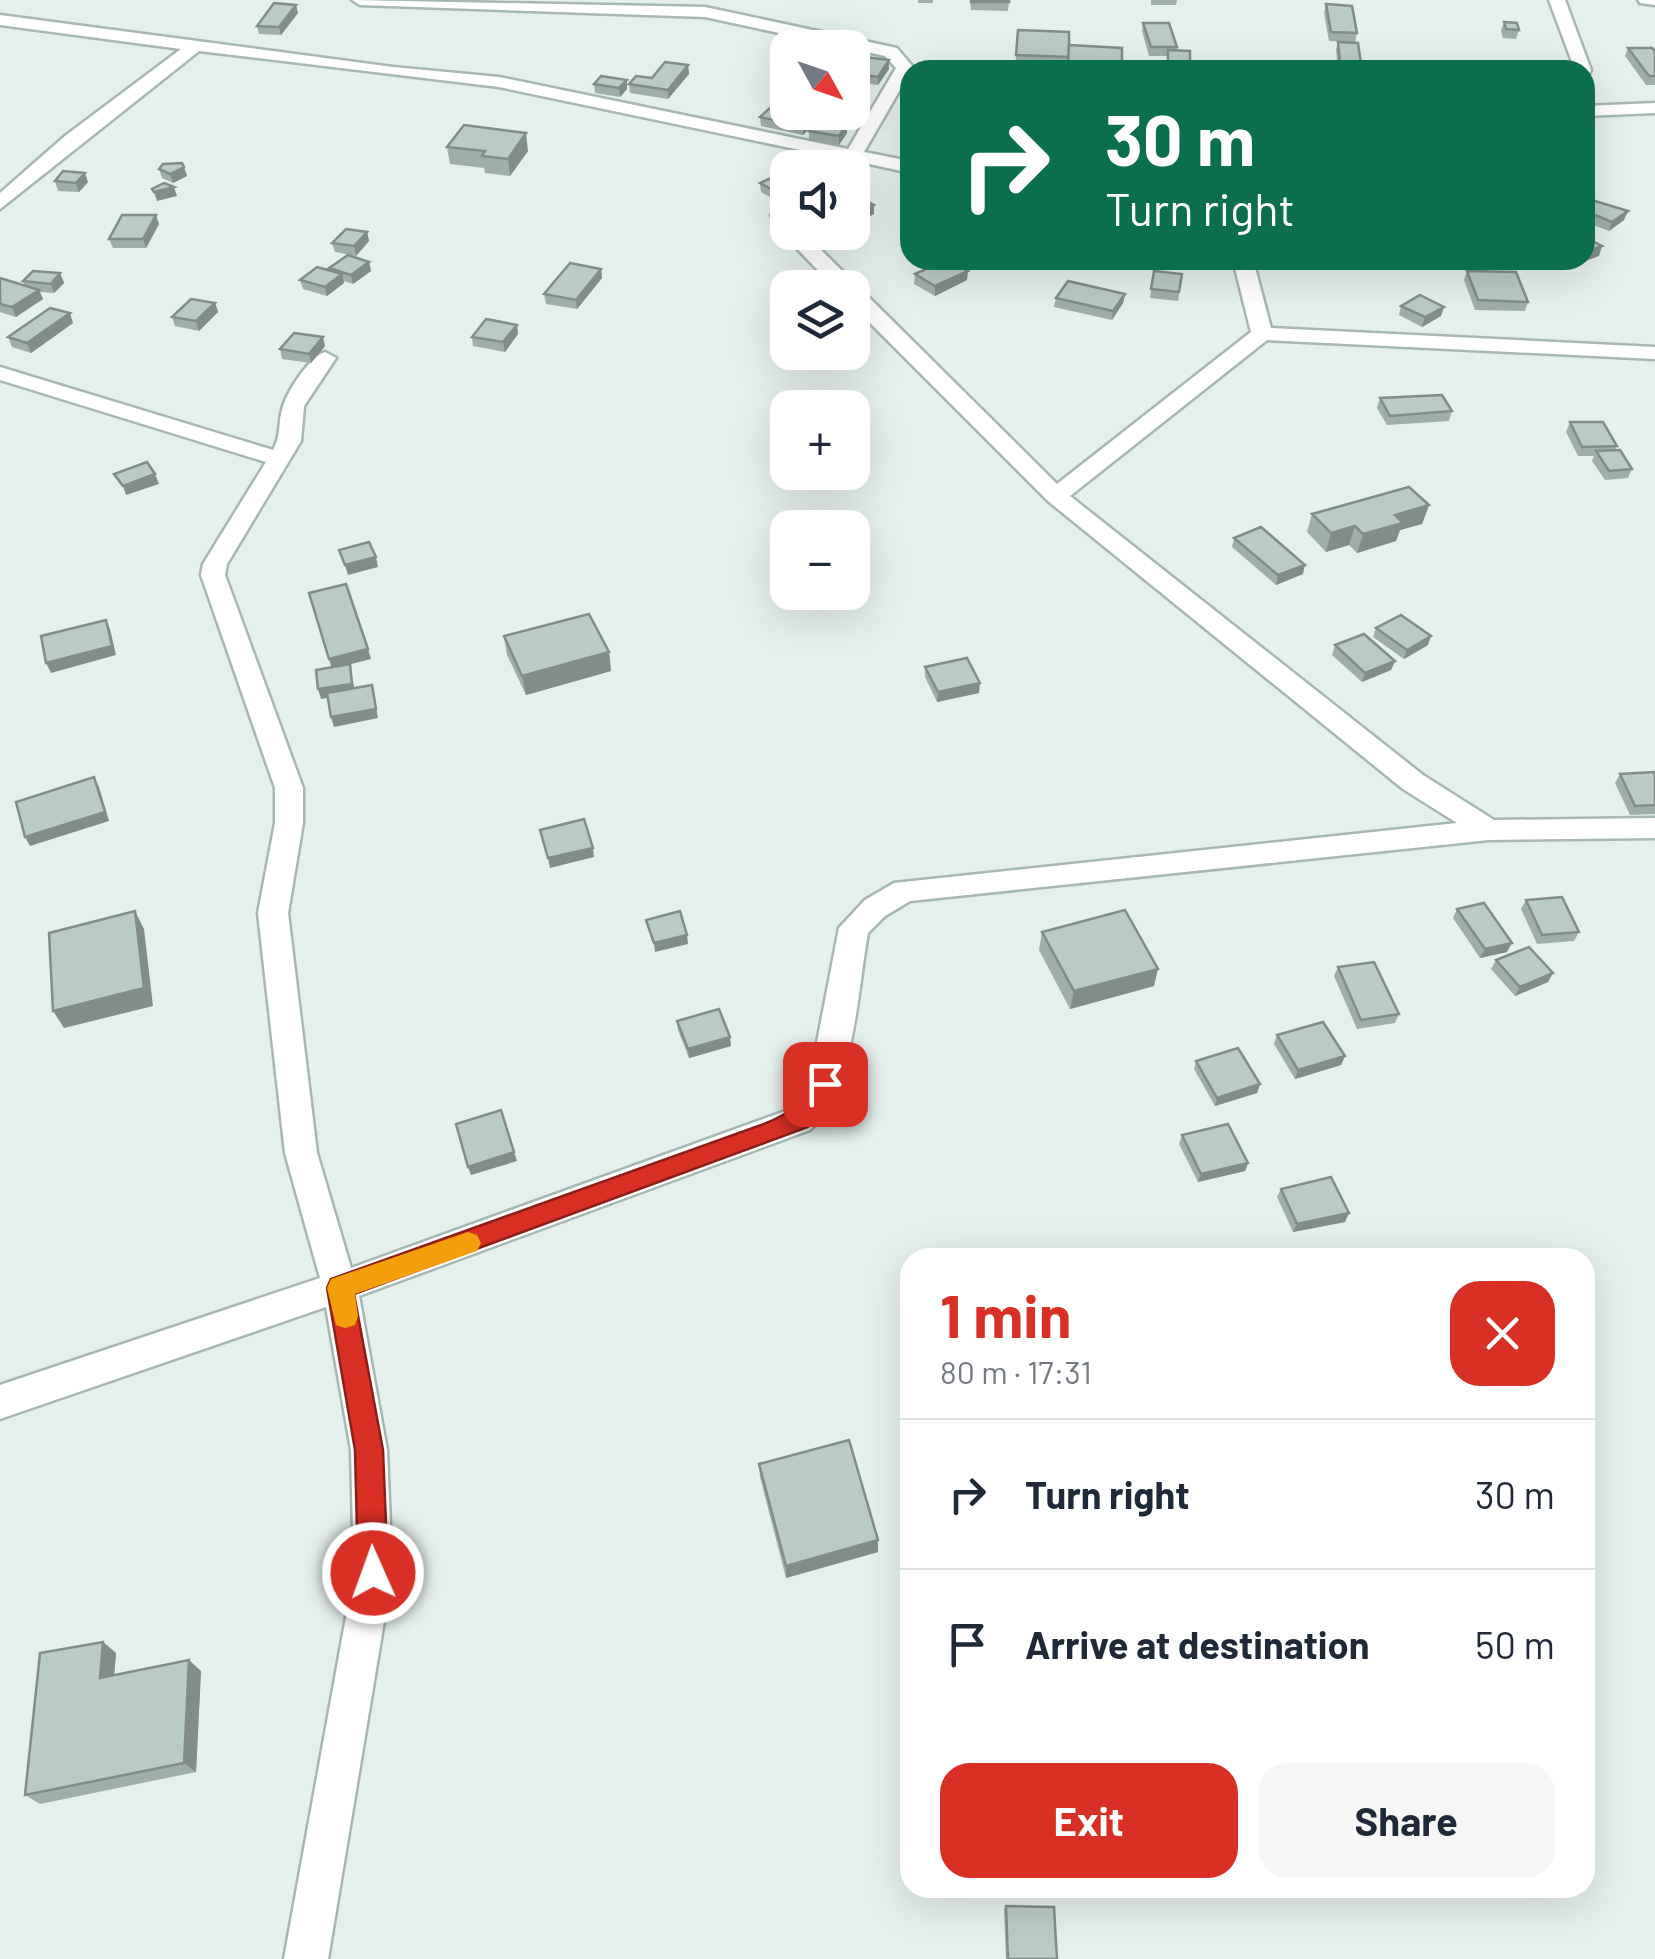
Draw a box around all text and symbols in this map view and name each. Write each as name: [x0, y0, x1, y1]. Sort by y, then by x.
north arrow: [770, 30, 870, 130]
map controls: [770, 30, 870, 610]
text: 30 m: [1105, 96, 1255, 180]
icon: right: [940, 100, 1070, 230]
button: sound: [770, 150, 870, 250]
text: Turn right: [1105, 181, 1295, 235]
button: layers: [770, 270, 870, 370]
button: +: [770, 390, 870, 490]
button: −: [770, 510, 870, 610]
pin: [783, 1042, 868, 1127]
icon: arrive: [798, 1057, 853, 1112]
text: 1 min: [940, 1278, 1071, 1350]
button: close: [1450, 1281, 1555, 1386]
text: 80 m · 17:31: [940, 1352, 1092, 1390]
icon: right: [940, 1467, 995, 1522]
text: Turn right: [1025, 1471, 1190, 1517]
text: 30 m: [1475, 1471, 1555, 1517]
position arrow: [321, 1521, 425, 1625]
icon: arrive: [940, 1617, 995, 1672]
text: Arrive at destination: [1025, 1621, 1370, 1667]
text: 50 m: [1475, 1621, 1555, 1667]
button: Exit: [940, 1763, 1238, 1878]
button: Share: [1258, 1763, 1555, 1878]

